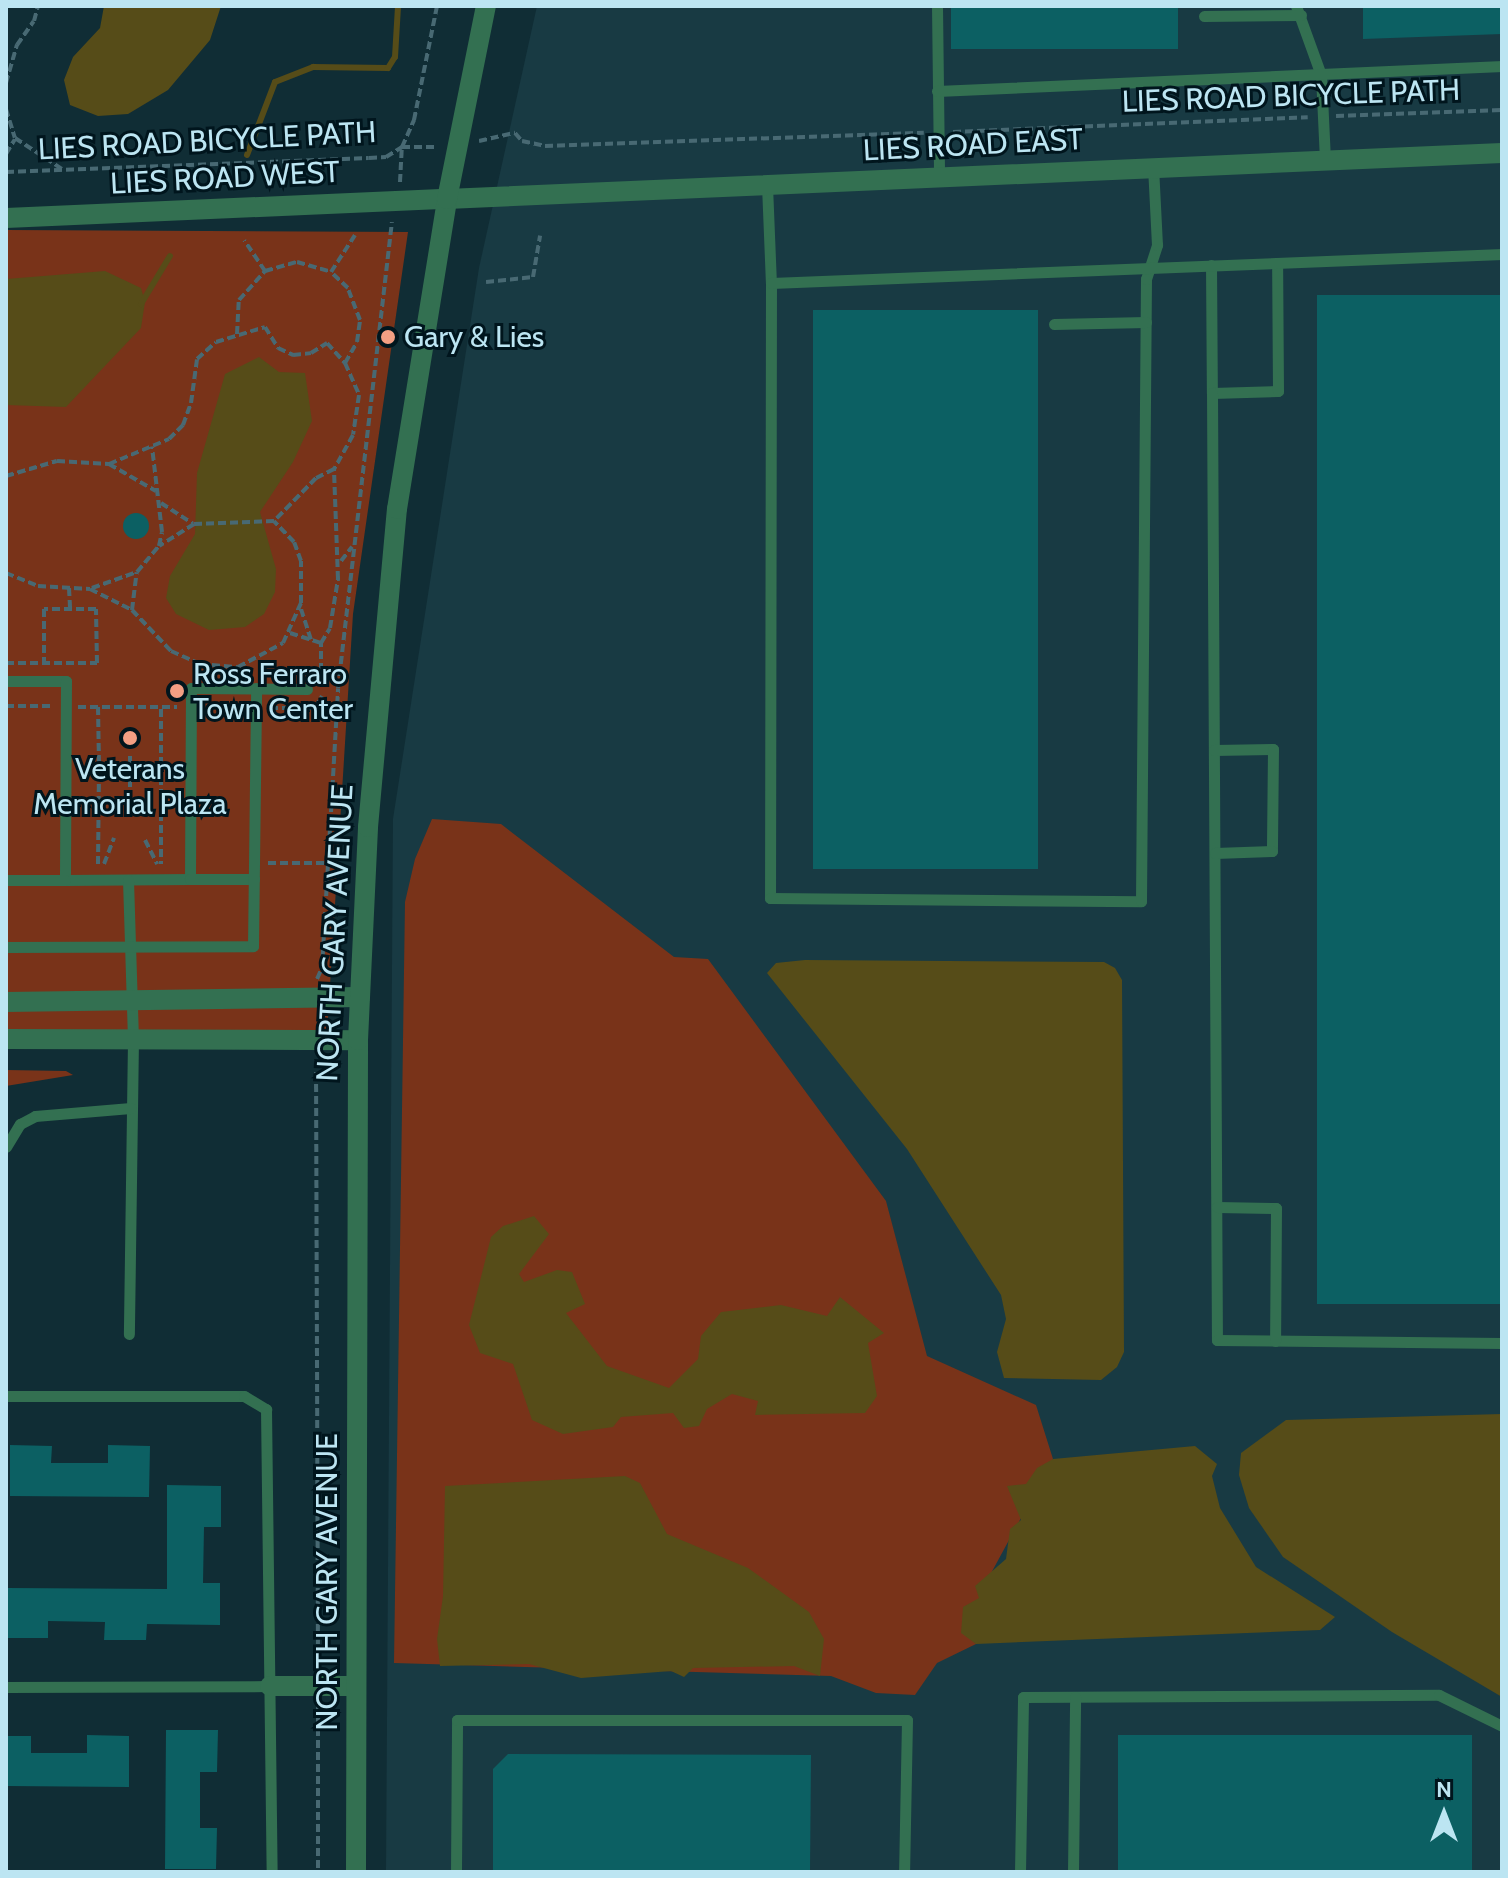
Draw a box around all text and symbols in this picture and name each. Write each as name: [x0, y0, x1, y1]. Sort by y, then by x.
street label: LIES ROAD BICYCLE PATH: [1121, 72, 1461, 120]
street label: LIES ROAD BICYCLE PATH: [37, 114, 377, 168]
street label: LIES ROAD EAST: [862, 121, 1084, 169]
street label: LIES ROAD WEST: [109, 154, 341, 202]
place label: Gary & Lies: [404, 319, 544, 355]
marker: Gary & Lies: [379, 328, 397, 346]
place label: Ross Ferraro Town Center: [193, 656, 353, 726]
marker: Ross Ferraro Town Center: [168, 682, 186, 700]
marker: Veterans Memorial Plaza: [121, 729, 139, 747]
place label: Veterans Memorial Plaza: [33, 751, 227, 822]
street label: NORTH GARY AVENUE: [309, 784, 361, 1082]
street label: NORTH GARY AVENUE: [309, 1433, 345, 1731]
north arrow: [1404, 1774, 1484, 1854]
text: N: [1436, 1776, 1452, 1803]

